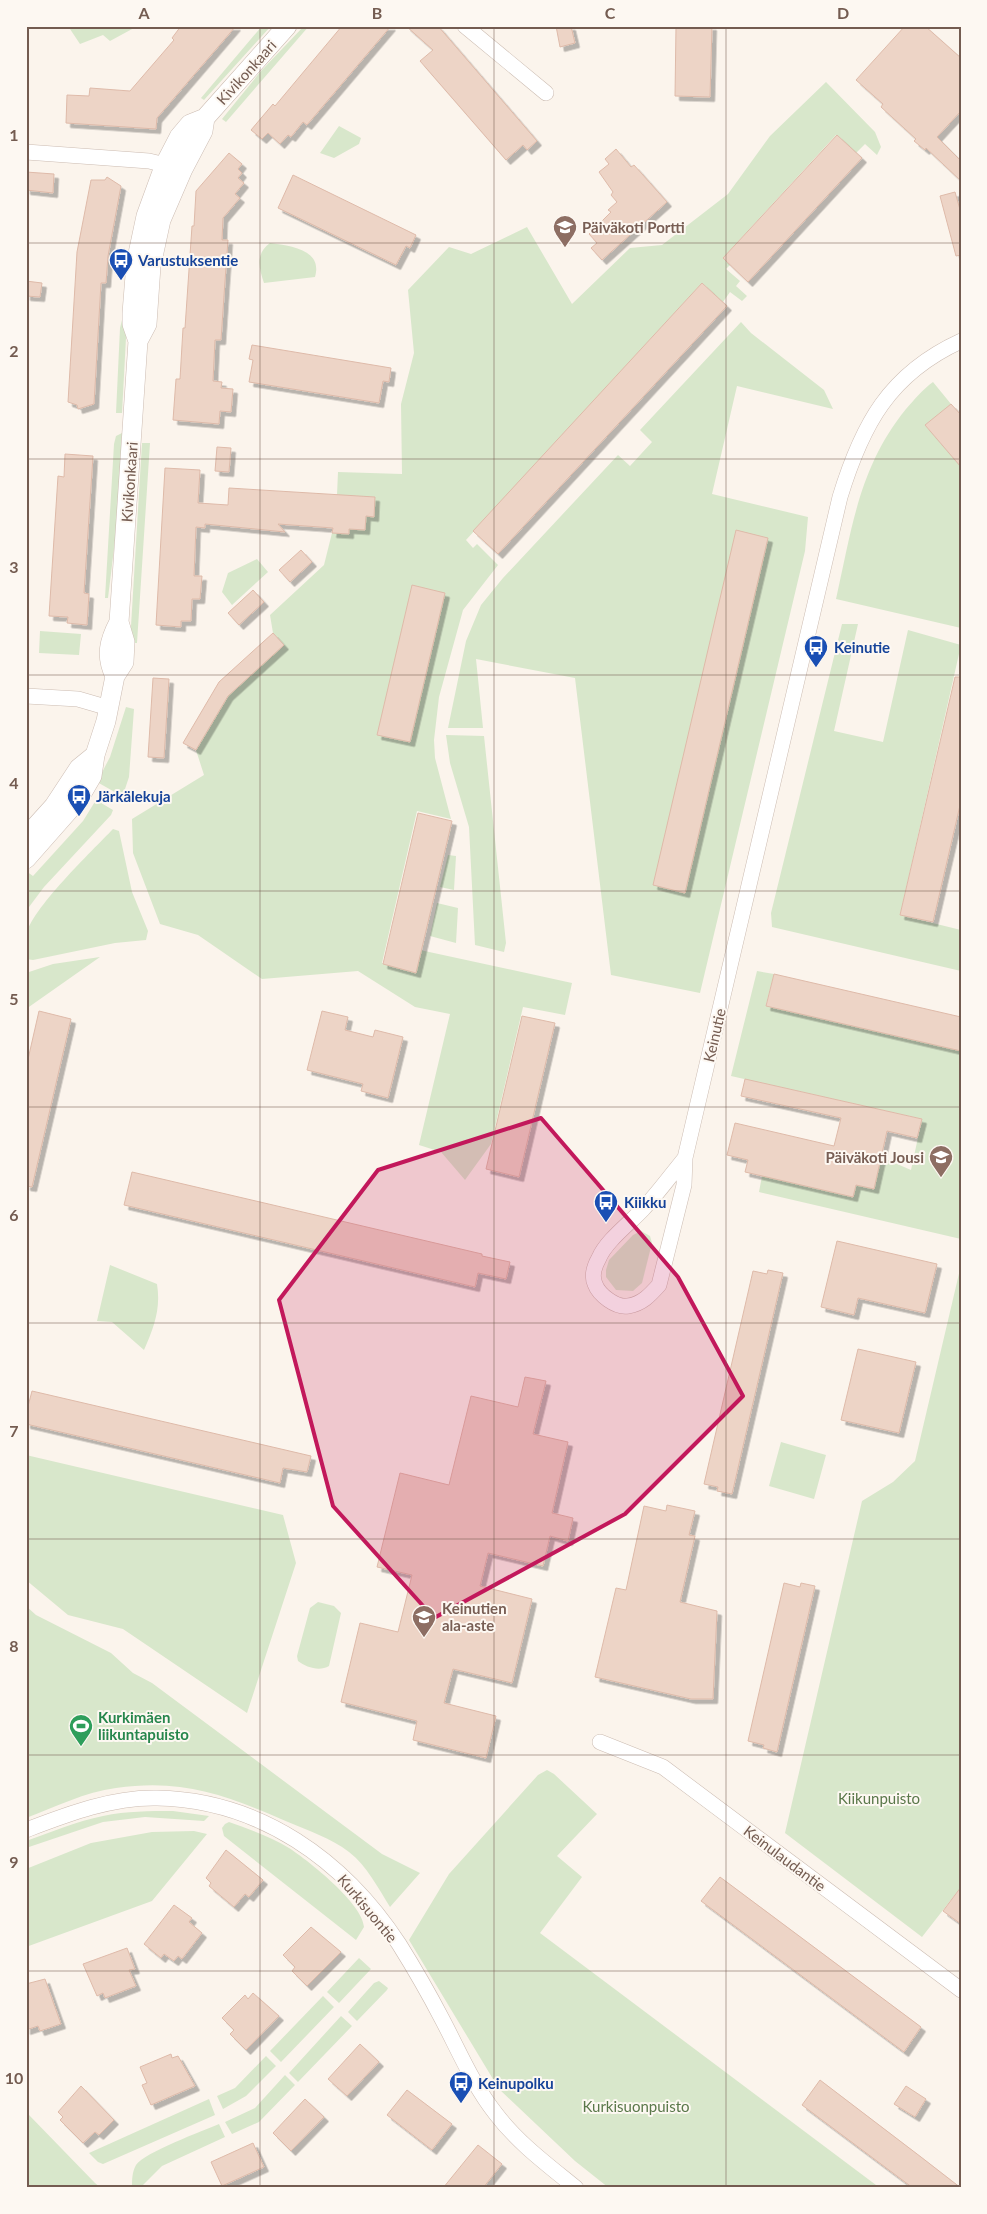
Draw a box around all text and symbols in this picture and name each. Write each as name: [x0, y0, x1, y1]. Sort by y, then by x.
text: A: [137, 3, 150, 22]
text: B: [372, 3, 382, 22]
text: C: [605, 3, 616, 22]
text: D: [837, 3, 849, 22]
street label: Kivikonkaari: [212, 36, 280, 108]
text: 1: [9, 125, 19, 144]
school or university icon: Päiväkoti Portti: [552, 214, 578, 248]
place label: Päiväkoti Portti: [582, 218, 685, 236]
bus stop icon: Varustuksentie: [108, 247, 134, 281]
place label: Varustuksentie: [137, 251, 238, 269]
text: 2: [9, 341, 19, 360]
street label: Kivikonkaari: [117, 441, 141, 523]
text: 3: [9, 557, 19, 576]
bus stop icon: Keinutie: [803, 634, 829, 668]
place label: Keinutie: [834, 638, 890, 656]
text: 4: [9, 773, 19, 792]
bus stop icon: Järkälekuja: [66, 783, 92, 817]
place label: Järkälekuja: [96, 787, 171, 805]
text: 5: [9, 989, 19, 1008]
street label: Keinutie: [699, 1006, 729, 1064]
school or university icon: Päiväkoti Jousi: [928, 1144, 954, 1178]
place label: Päiväkoti Jousi: [826, 1148, 924, 1166]
bus stop icon: Kiikku: [593, 1189, 619, 1223]
place label: Kiikku: [624, 1193, 666, 1211]
text: 6: [9, 1205, 19, 1224]
text: 7: [9, 1421, 19, 1440]
place label: Keinutien ala-aste: [442, 1599, 507, 1634]
school or university icon: Keinutien ala-aste: [411, 1604, 437, 1638]
text: 8: [9, 1636, 19, 1655]
place label: Kurkimäen liikuntapuisto: [98, 1708, 189, 1743]
sports icon: Kurkimäen liikuntapuisto: [68, 1713, 94, 1747]
park label: Kiikunpuisto: [838, 1789, 920, 1807]
street label: Keinulaudantie: [740, 1821, 830, 1895]
text: 9: [9, 1852, 19, 1871]
street label: Kurkisuontie: [334, 1870, 402, 1946]
text: 10: [5, 2068, 23, 2087]
bus stop icon: Keinupolku: [448, 2070, 474, 2104]
place label: Keinupolku: [478, 2074, 554, 2092]
park label: Kurkisuonpuisto: [582, 2097, 690, 2115]

